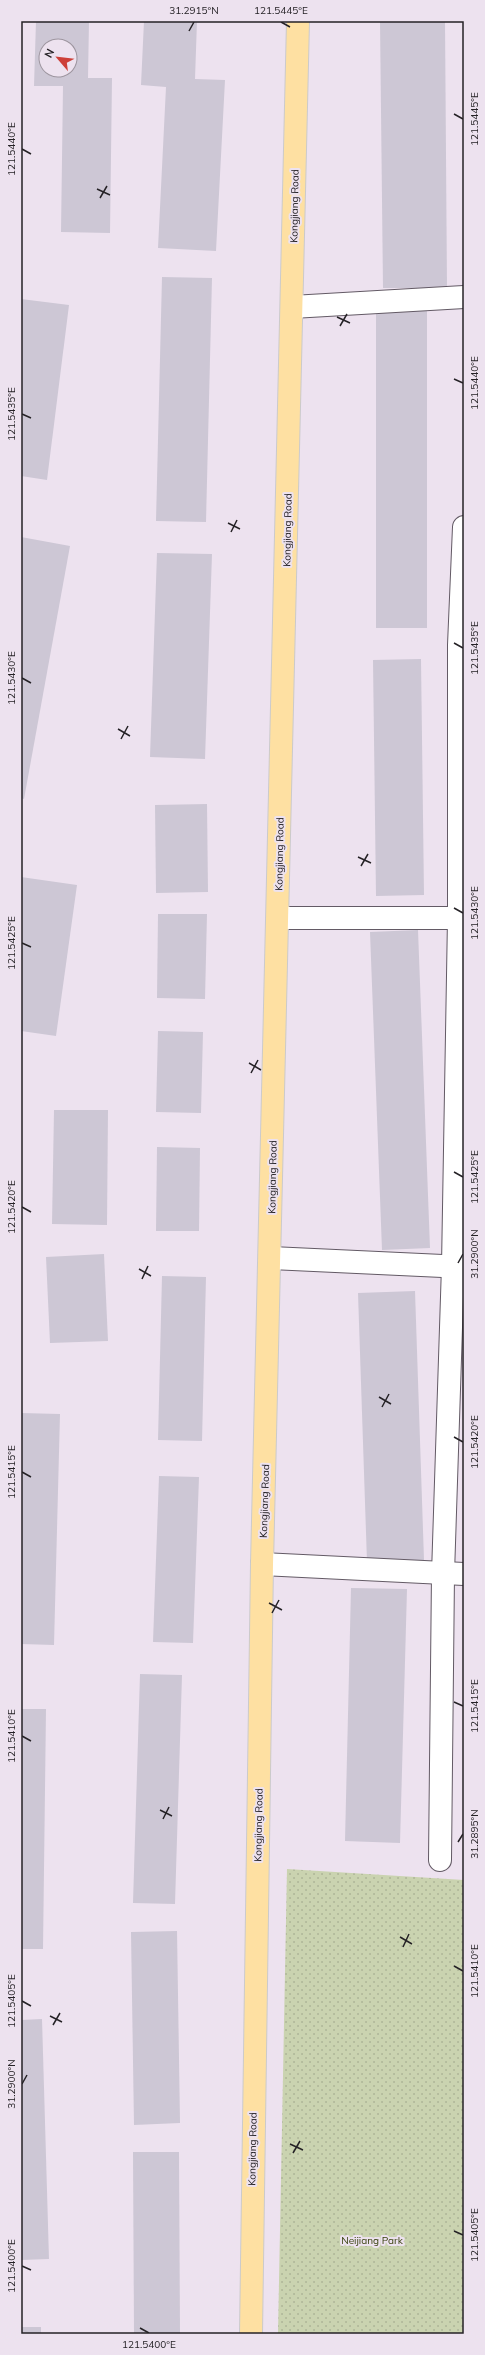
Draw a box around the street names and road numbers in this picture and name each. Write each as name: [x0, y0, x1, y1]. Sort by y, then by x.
street label: Kongjiang Road: [287, 169, 302, 243]
street label: Kongjiang Road: [280, 493, 295, 567]
street label: Kongjiang Road: [272, 817, 287, 891]
street label: Kongjiang Road: [265, 1140, 280, 1214]
street label: Kongjiang Road: [257, 1464, 272, 1538]
street label: Kongjiang Road: [251, 1788, 266, 1862]
street label: Kongjiang Road: [245, 2112, 260, 2186]

